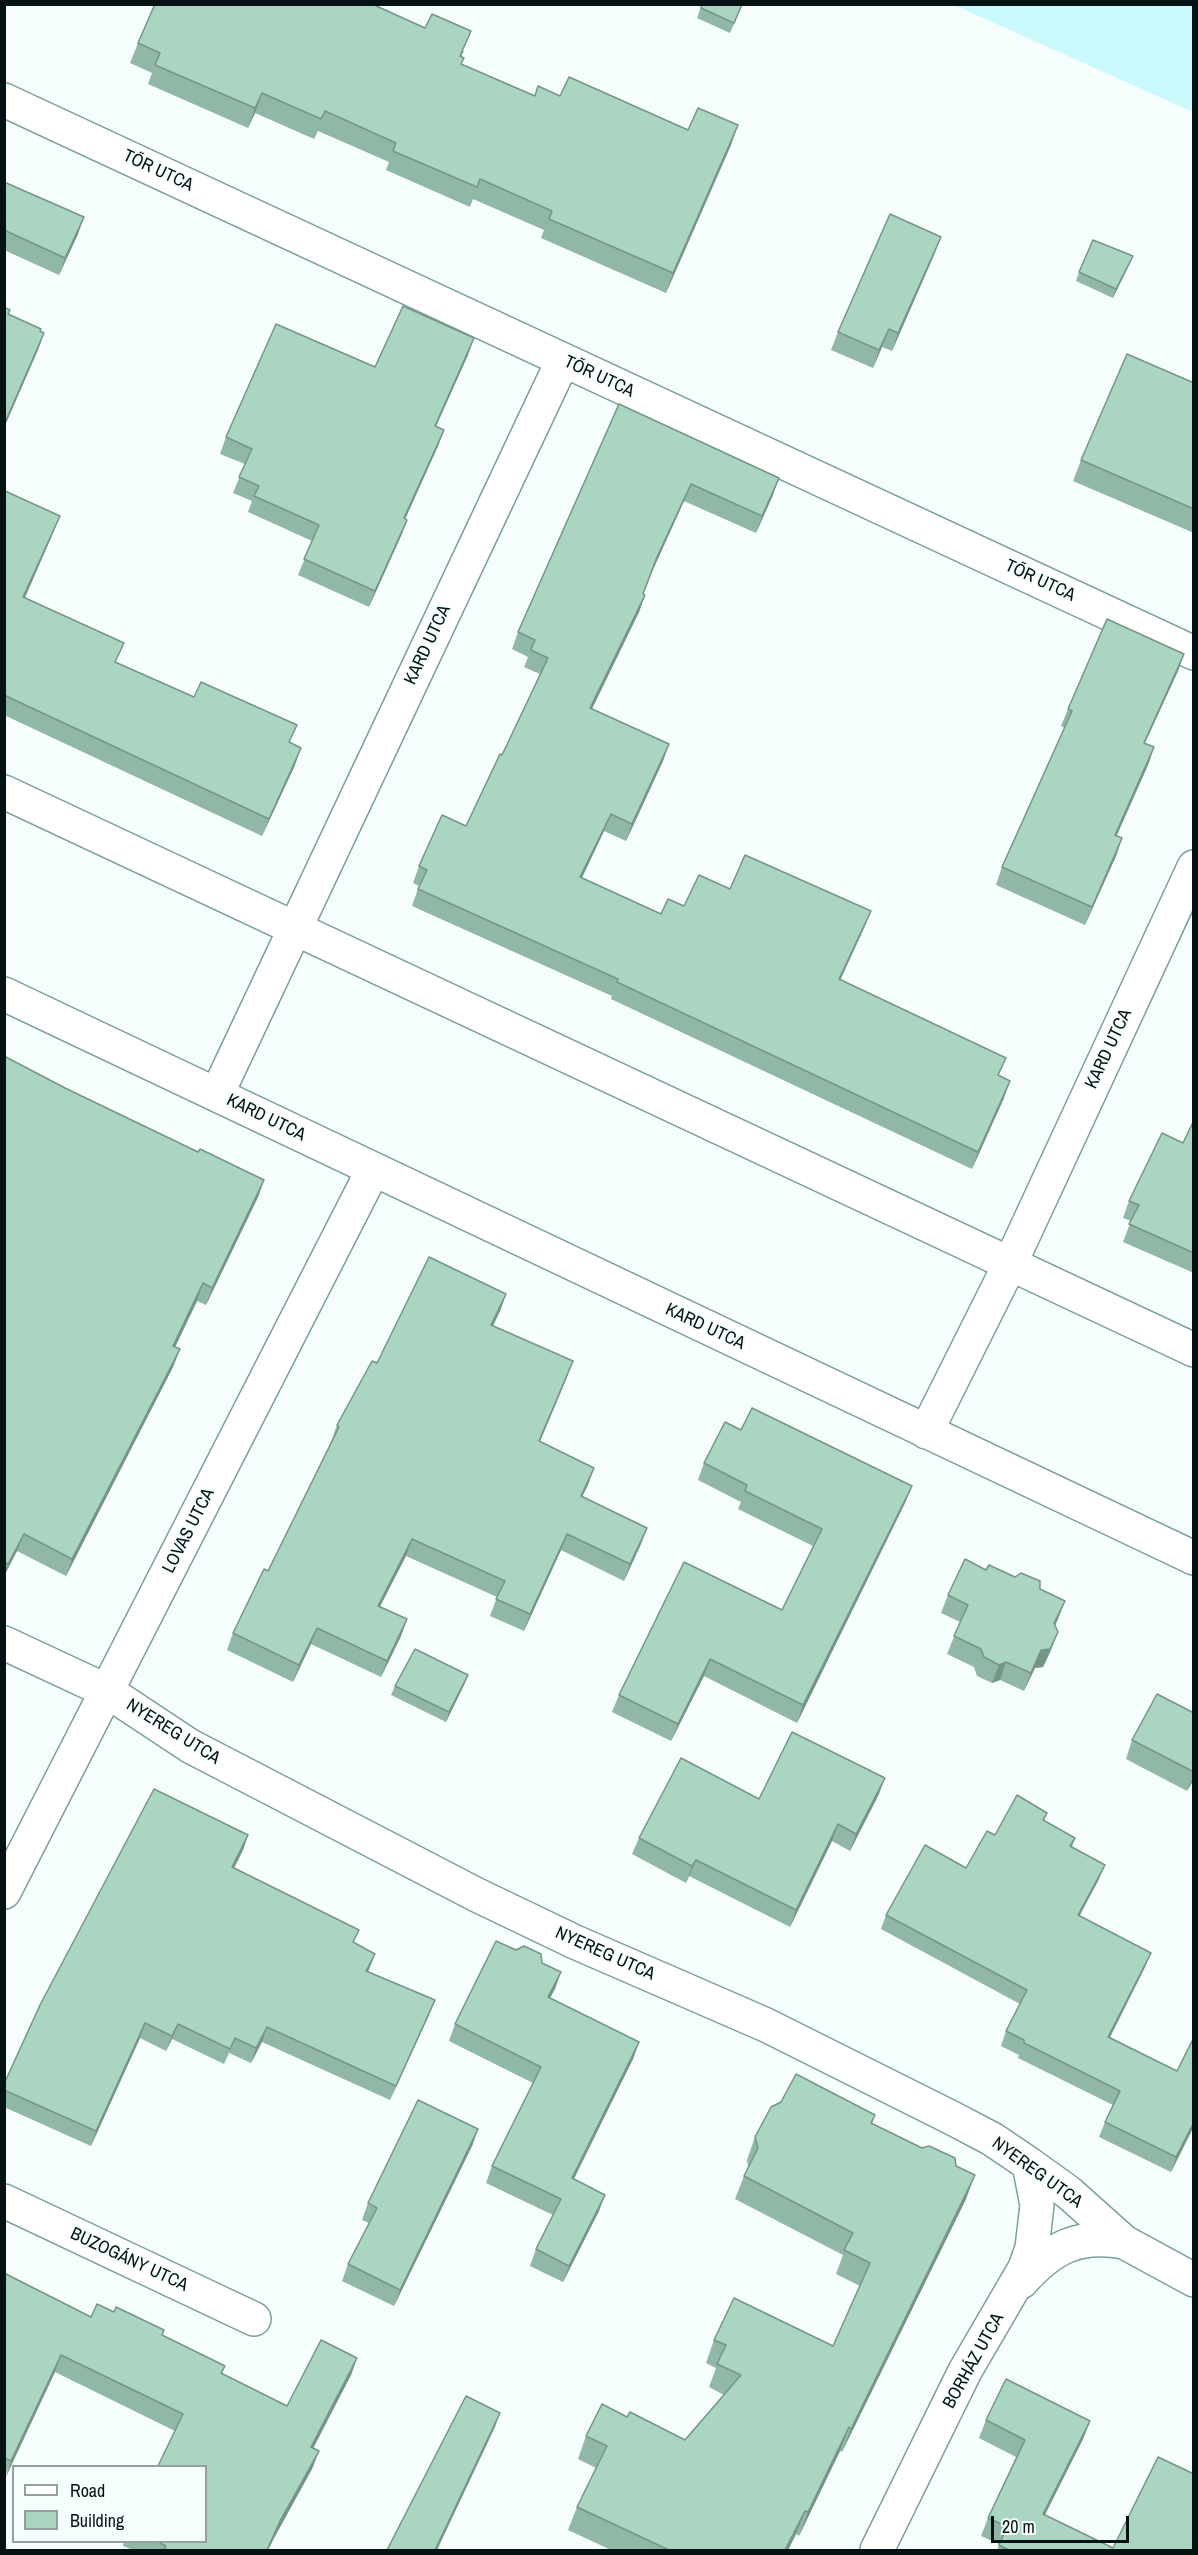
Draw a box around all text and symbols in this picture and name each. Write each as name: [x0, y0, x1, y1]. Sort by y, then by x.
street label: TŐR UTCA: [119, 145, 197, 197]
street label: TŐR UTCA: [560, 351, 638, 403]
street label: TŐR UTCA: [1001, 555, 1079, 607]
street label: KARD UTCA: [400, 602, 456, 688]
street label: KARD UTCA: [1081, 1006, 1137, 1092]
street label: KARD UTCA: [223, 1090, 309, 1146]
street label: KARD UTCA: [662, 1299, 748, 1355]
street label: LOVAS UTCA: [158, 1485, 220, 1577]
street label: NYEREG UTCA: [122, 1695, 224, 1769]
street label: NYEREG UTCA: [552, 1922, 658, 1986]
street label: NYEREG UTCA: [988, 2133, 1086, 2213]
street label: BUZOGÁNY UTCA: [67, 2223, 191, 2297]
street label: BORHÁZ UTCA: [939, 2310, 1009, 2412]
legend: [12, 2465, 207, 2543]
text: Road: [70, 2478, 105, 2503]
scale bar: [994, 2504, 1132, 2542]
text: Building: [70, 2508, 124, 2533]
text: 20 m: [1002, 2514, 1035, 2539]

